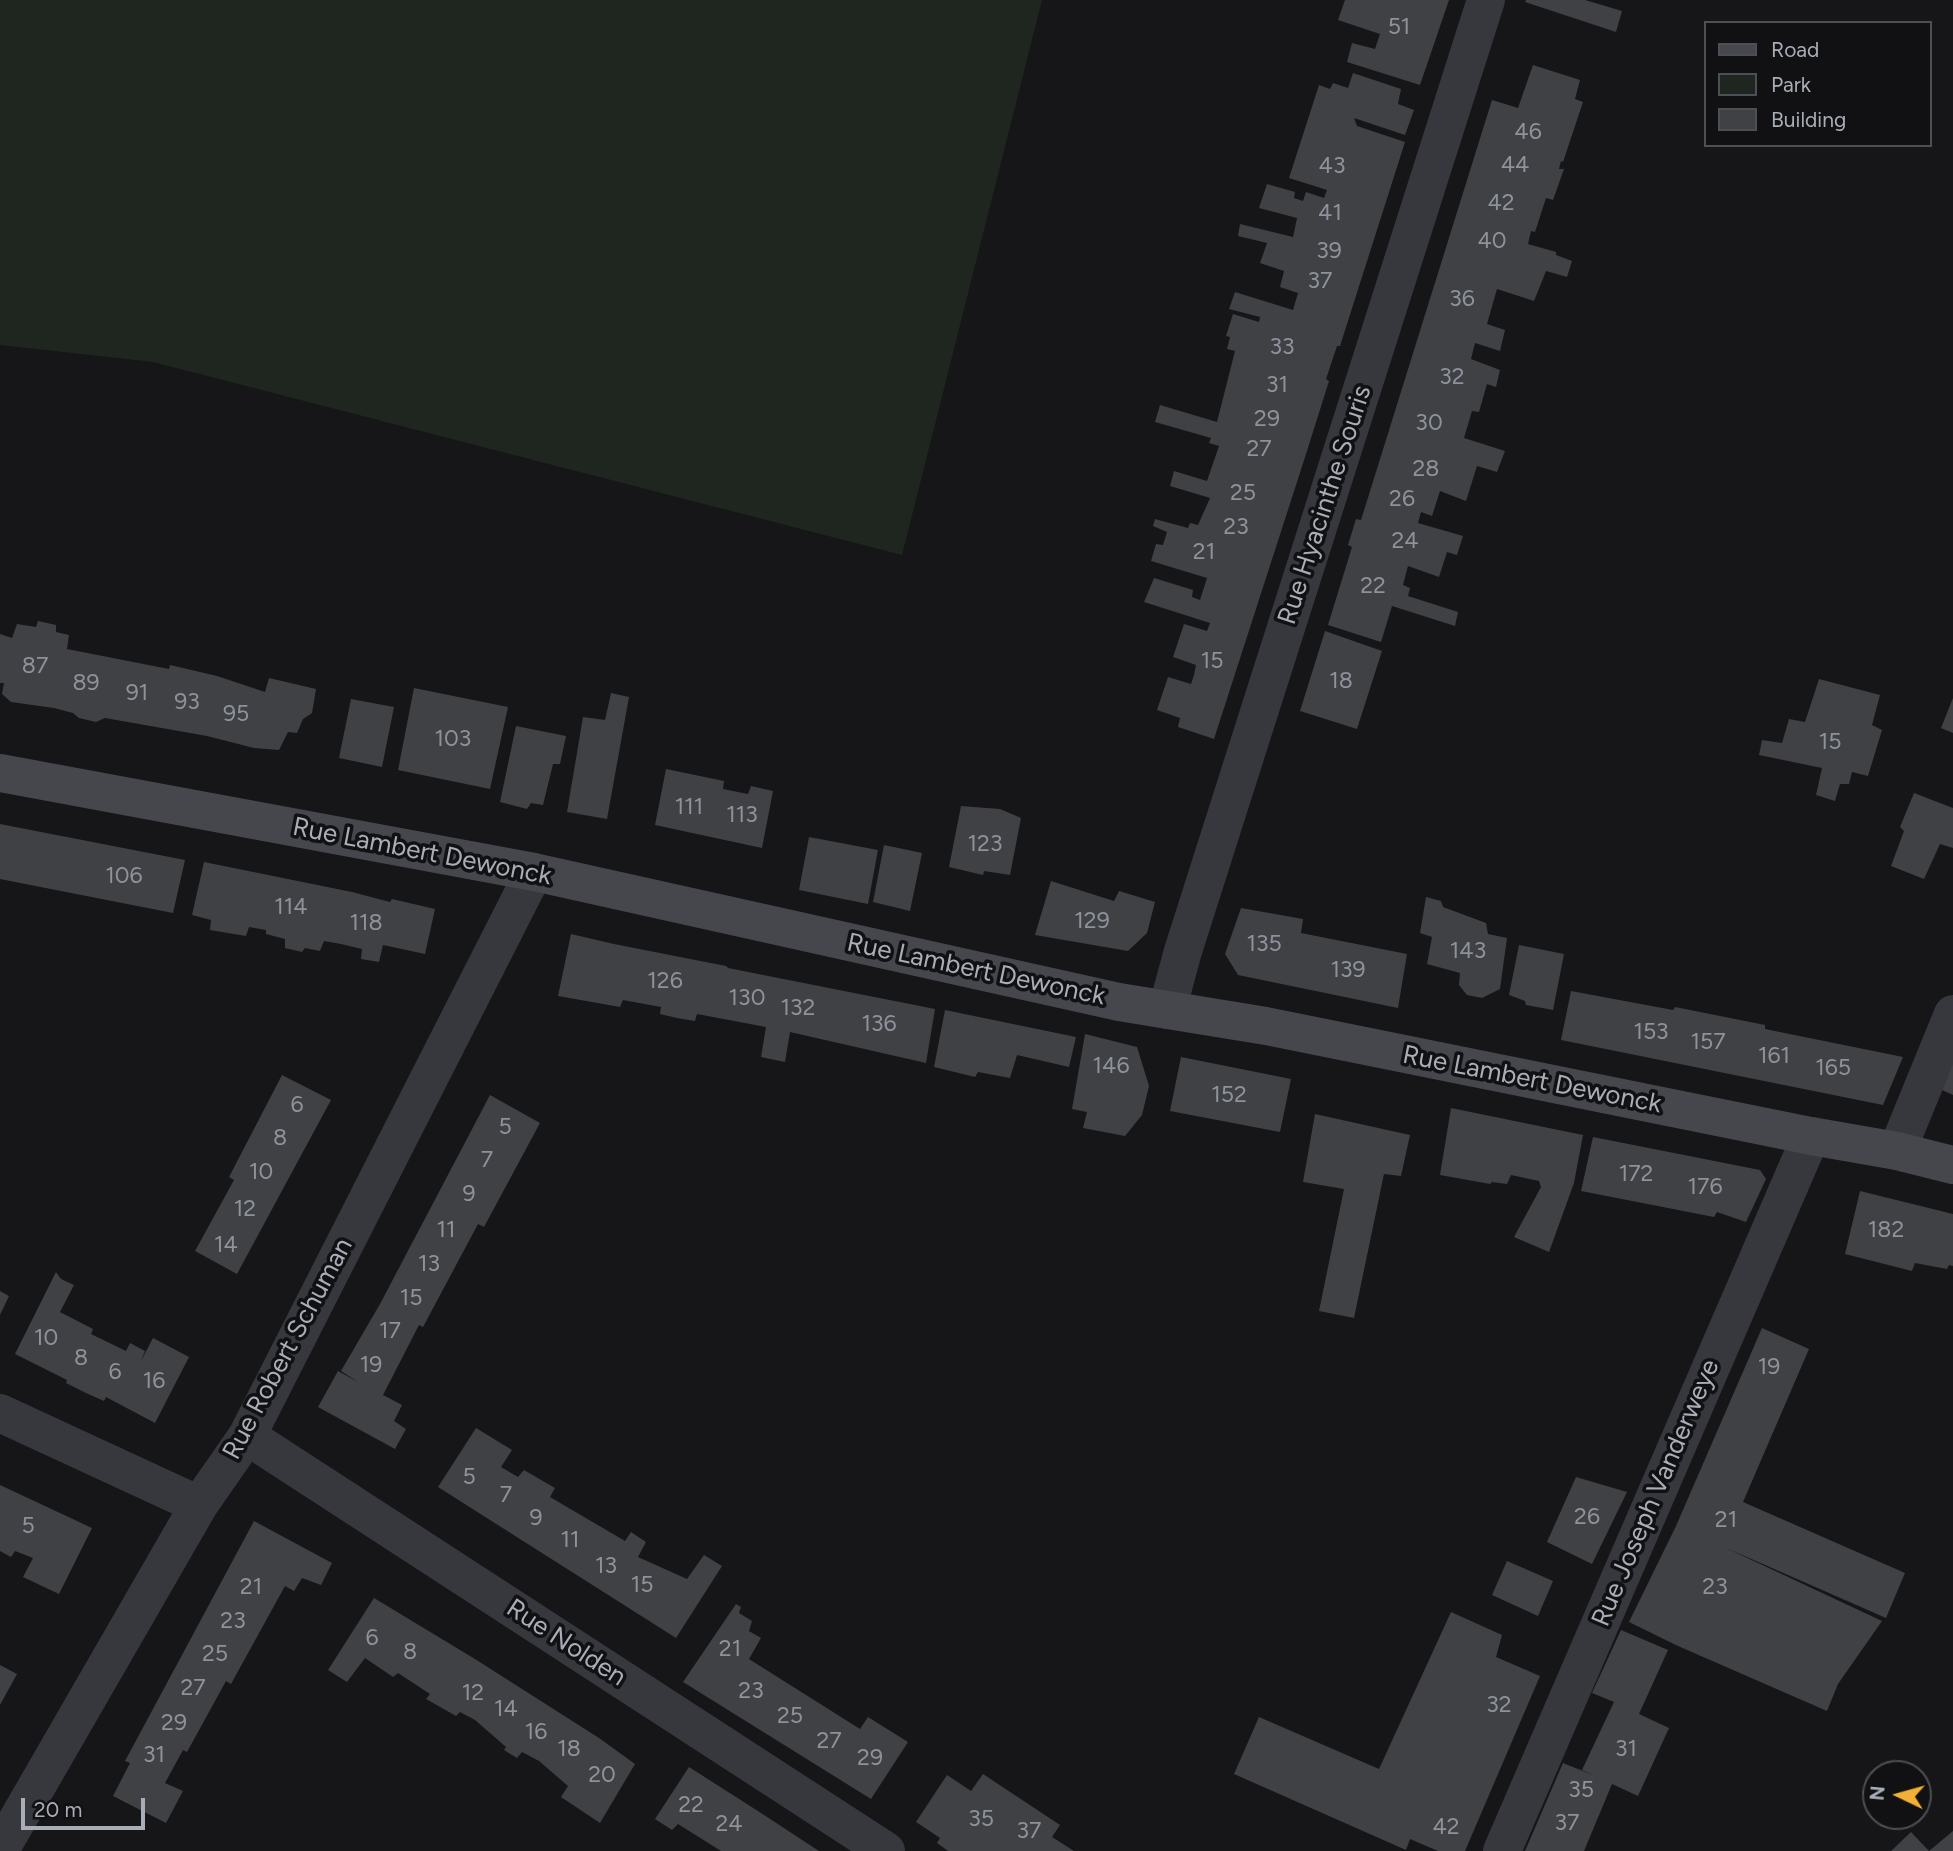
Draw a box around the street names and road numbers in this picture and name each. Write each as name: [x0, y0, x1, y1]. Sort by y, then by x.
street label: Rue Hyacinthe Souris: [1272, 381, 1378, 629]
street label: Rue Lambert Dewonck: [290, 812, 554, 892]
street label: Rue Lambert Dewonck: [844, 927, 1108, 1013]
street label: Rue Lambert Dewonck: [1400, 1040, 1664, 1120]
street label: Rue Robert Schuman: [216, 1233, 360, 1465]
street label: Rue Joseph Vanderweye: [1586, 1355, 1726, 1631]
street label: Rue Nolden: [500, 1593, 632, 1693]

